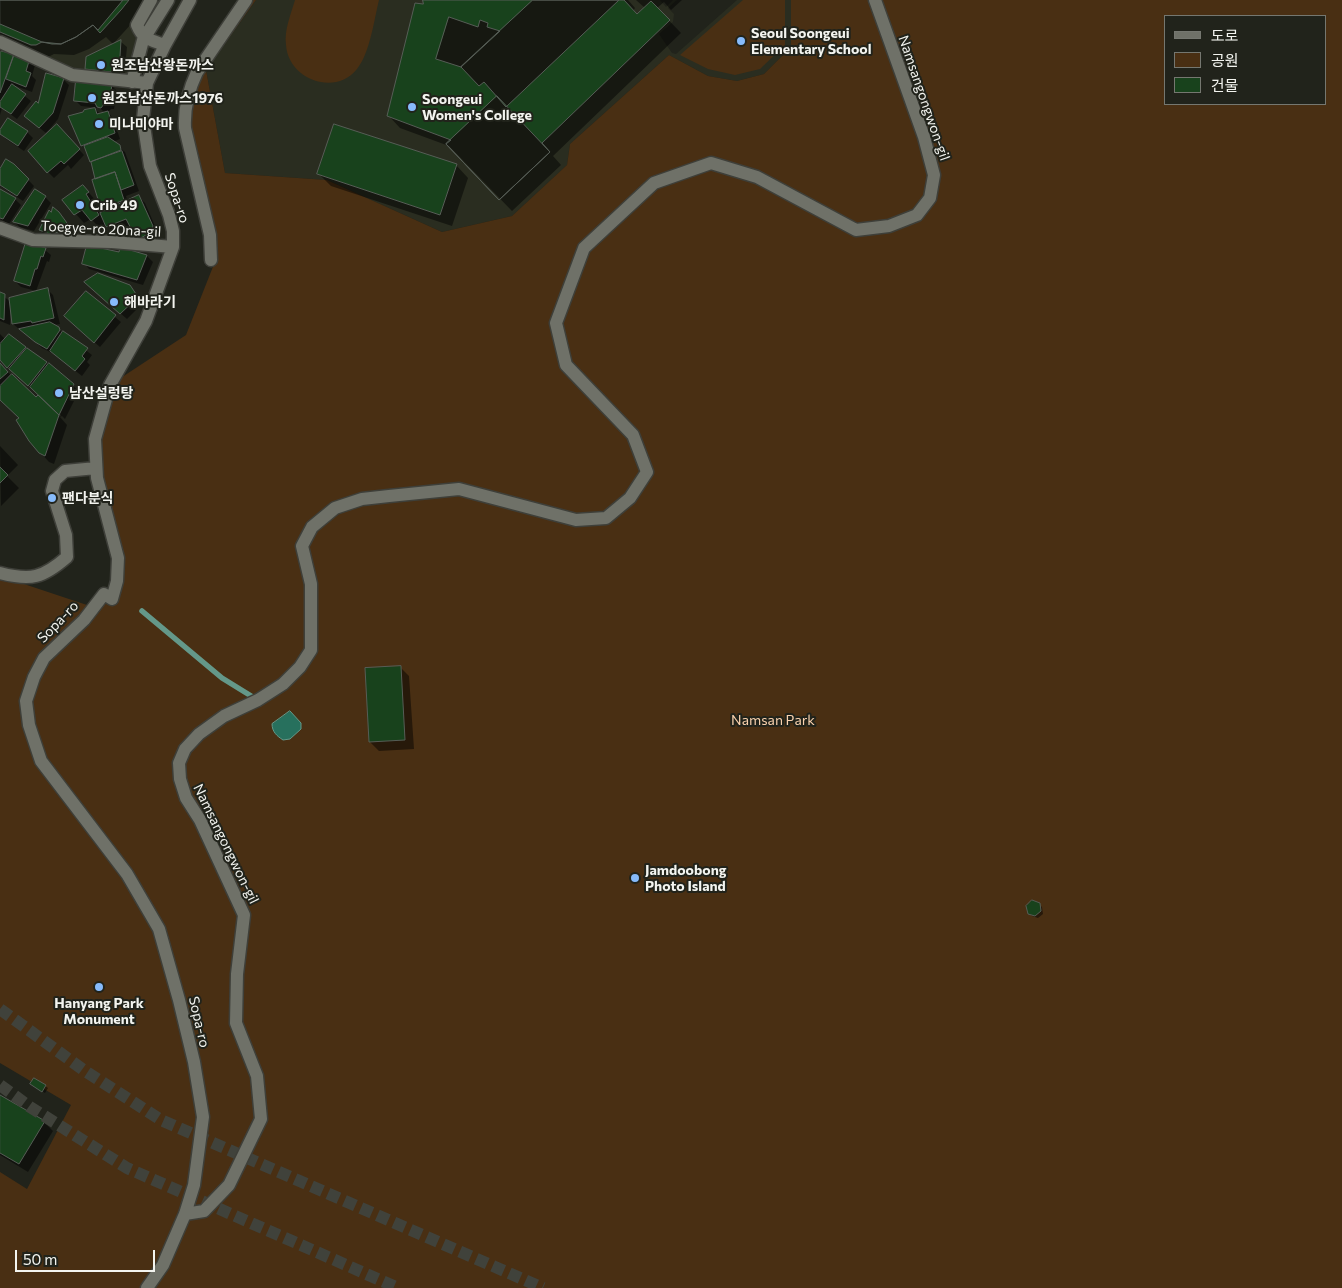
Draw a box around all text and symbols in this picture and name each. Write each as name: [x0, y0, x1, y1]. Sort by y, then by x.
legend: [1164, 15, 1327, 105]
place label: Seoul Soongeui Elementary School: [751, 25, 871, 58]
text: 도로: [1211, 26, 1239, 44]
street label: Namsangongwon-gil: [895, 33, 953, 163]
marker: Seoul Soongeui Elementary School: [735, 35, 747, 47]
text: 공원: [1211, 51, 1239, 69]
place label: 원조남산왕돈까스: [111, 57, 214, 73]
marker: 원조남산왕돈까스: [95, 59, 107, 71]
text: 건물: [1211, 76, 1239, 94]
place label: 원조남산돈까스1976: [102, 90, 223, 106]
place label: Soongeui Women's College: [422, 91, 532, 124]
marker: 원조남산돈까스1976: [86, 92, 98, 104]
marker: Soongeui Women's College: [406, 101, 418, 113]
place label: 미나미야마: [109, 116, 173, 132]
marker: 미나미야마: [93, 118, 105, 130]
street label: Sopa-ro: [161, 171, 193, 225]
place label: Crib 49: [90, 197, 137, 213]
marker: Crib 49: [74, 199, 86, 211]
street label: Toegye-ro 20na-gil: [40, 217, 162, 241]
place label: 해바라기: [124, 294, 176, 310]
marker: 해바라기: [108, 296, 120, 308]
place label: 남산설렁탕: [69, 385, 133, 401]
marker: 남산설렁탕: [53, 387, 65, 399]
place label: 팬다분식: [62, 490, 114, 506]
marker: 팬다분식: [46, 492, 58, 504]
street label: Sopa-ro: [34, 598, 82, 646]
park label: Namsan Park: [731, 712, 815, 728]
street label: Namsangongwon-gil: [190, 781, 262, 907]
place label: Jamdoobong Photo Island: [645, 862, 726, 894]
marker: Jamdoobong Photo Island: [629, 872, 641, 884]
marker: Hanyang Park Monument: [93, 981, 105, 993]
place label: Hanyang Park Monument: [54, 995, 144, 1028]
street label: Sopa-ro: [185, 995, 213, 1049]
scale bar: [18, 1240, 158, 1272]
text: 50 m: [23, 1250, 57, 1268]

